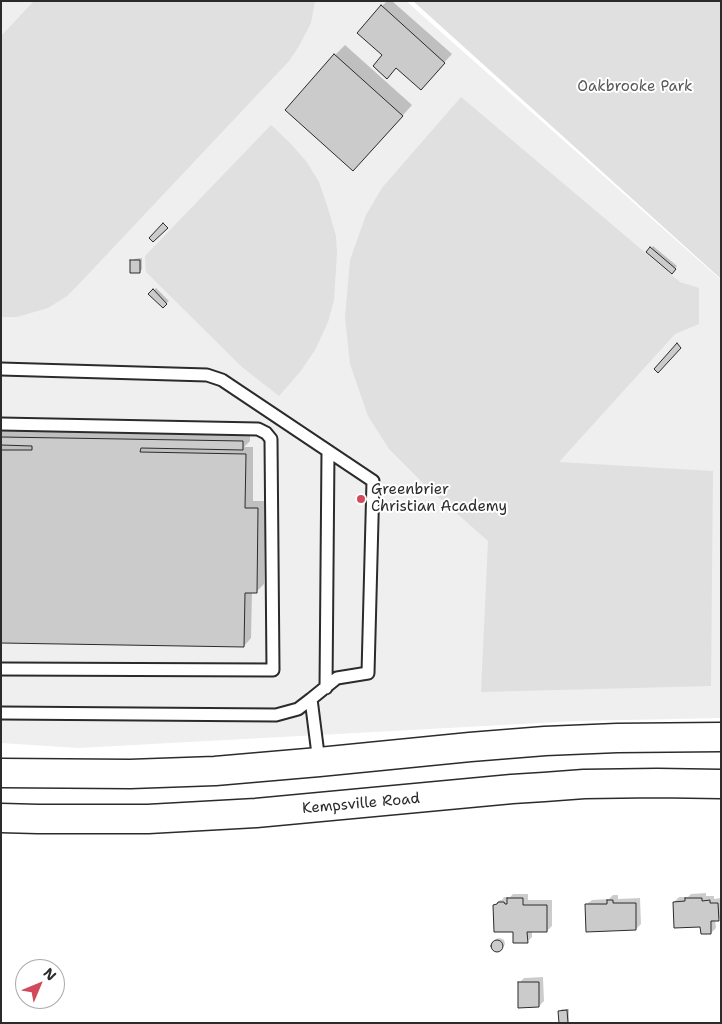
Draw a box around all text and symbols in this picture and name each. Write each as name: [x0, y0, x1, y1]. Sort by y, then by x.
park label: Oakbrooke Park: [577, 78, 693, 96]
place label: Greenbrier Christian Academy: [371, 481, 507, 516]
marker: Greenbrier Christian Academy: [355, 493, 367, 505]
street label: Kempsville Road: [301, 790, 421, 818]
north arrow: [15, 959, 65, 1009]
text: N: [40, 964, 60, 984]

